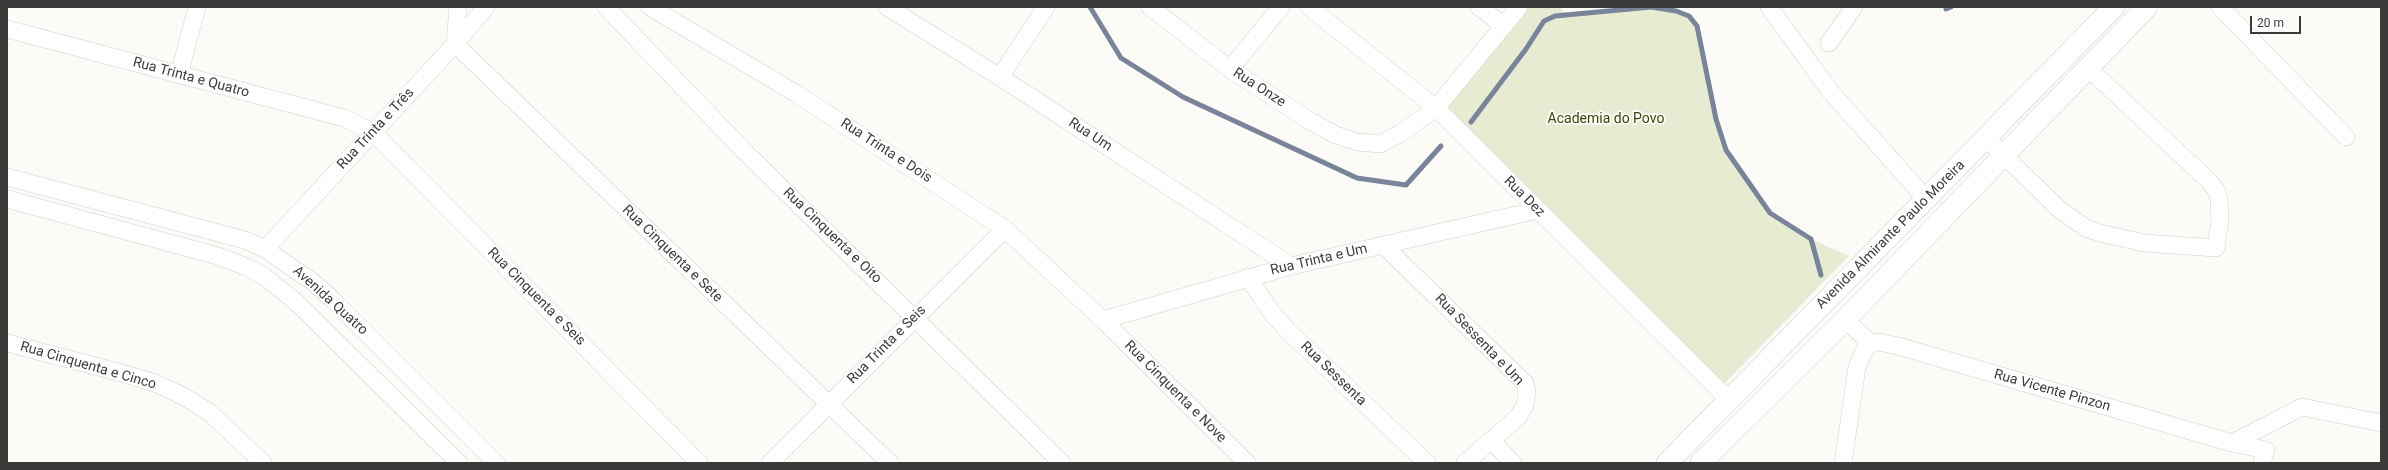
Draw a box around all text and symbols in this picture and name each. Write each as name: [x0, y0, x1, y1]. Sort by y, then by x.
scale bar: [2252, 8, 2303, 34]
text: 20 m: [2257, 16, 2284, 30]
street label: Rua Trinta e Quatro: [131, 54, 251, 102]
street label: Rua Onze: [1230, 65, 1288, 111]
street label: Rua Trinta e Três: [334, 85, 418, 173]
park label: Academia do Povo: [1548, 111, 1664, 127]
street label: Rua Trinta e Dois: [837, 115, 935, 187]
street label: Rua Um: [1065, 115, 1115, 155]
street label: Avenida Almirante Paulo Moreira: [1813, 157, 1969, 313]
street label: Rua Dez: [1500, 173, 1548, 221]
street label: Rua Cinquenta e Oito: [779, 185, 885, 287]
street label: Rua Cinquenta e Sete: [618, 202, 726, 306]
street label: Rua Trinta e Um: [1269, 241, 1369, 279]
street label: Rua Cinquenta e Seis: [484, 245, 588, 349]
street label: Avenida Quatro: [289, 263, 371, 339]
street label: Rua Sessenta e Um: [1431, 291, 1527, 389]
street label: Rua Trinta e Seis: [844, 302, 930, 388]
street label: Rua Cinquenta e Nove: [1121, 338, 1229, 446]
street label: Rua Sessenta: [1297, 338, 1369, 410]
street label: Rua Cinquenta e Cinco: [18, 339, 158, 393]
street label: Rua Vicente Pinzon: [1992, 366, 2112, 416]

